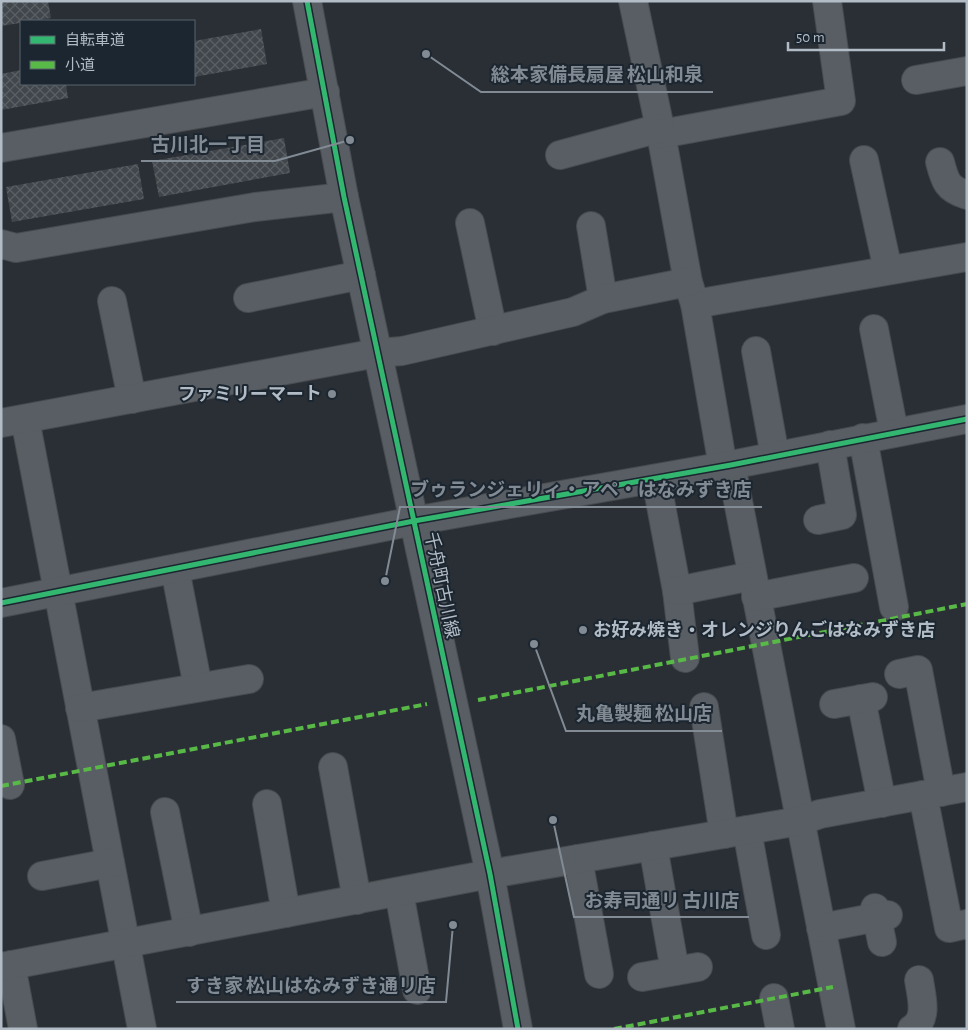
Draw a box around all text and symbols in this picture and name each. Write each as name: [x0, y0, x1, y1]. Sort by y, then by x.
legend: [20, 20, 195, 85]
scale bar: [788, 20, 944, 52]
text: 50 m: [796, 30, 825, 45]
text: 自転車道: [65, 32, 125, 48]
text: 小道: [65, 57, 95, 73]
callout: 総本家備長扇屋 松山和泉: [481, 58, 713, 92]
text: 総本家備長扇屋 松山和泉: [491, 64, 703, 85]
callout: 古川北一丁目: [141, 127, 275, 161]
text: 古川北一丁目: [151, 135, 265, 155]
place label: ファミリーマート: [178, 385, 322, 404]
marker: ファミリーマート: [326, 388, 338, 400]
callout: ブゥランジェリィ・アペ・はなみずき店: [400, 473, 762, 507]
text: ブゥランジェリィ・アペ・はなみずき店: [410, 479, 752, 500]
street label: 千舟町古川線: [421, 530, 463, 640]
place label: お好み焼き・オレンジりんごはなみずき店: [593, 619, 935, 640]
marker: お好み焼き・オレンジりんごはなみずき店: [577, 624, 589, 636]
callout: 丸亀製麺 松山店: [566, 697, 722, 731]
text: 丸亀製麺 松山店: [576, 703, 712, 724]
callout: お寿司通リ 古川店: [574, 883, 749, 917]
text: お寿司通リ 古川店: [585, 890, 739, 911]
callout: すき家 松山はなみずき通リ店: [176, 968, 446, 1002]
text: すき家 松山はなみずき通リ店: [186, 975, 436, 996]

